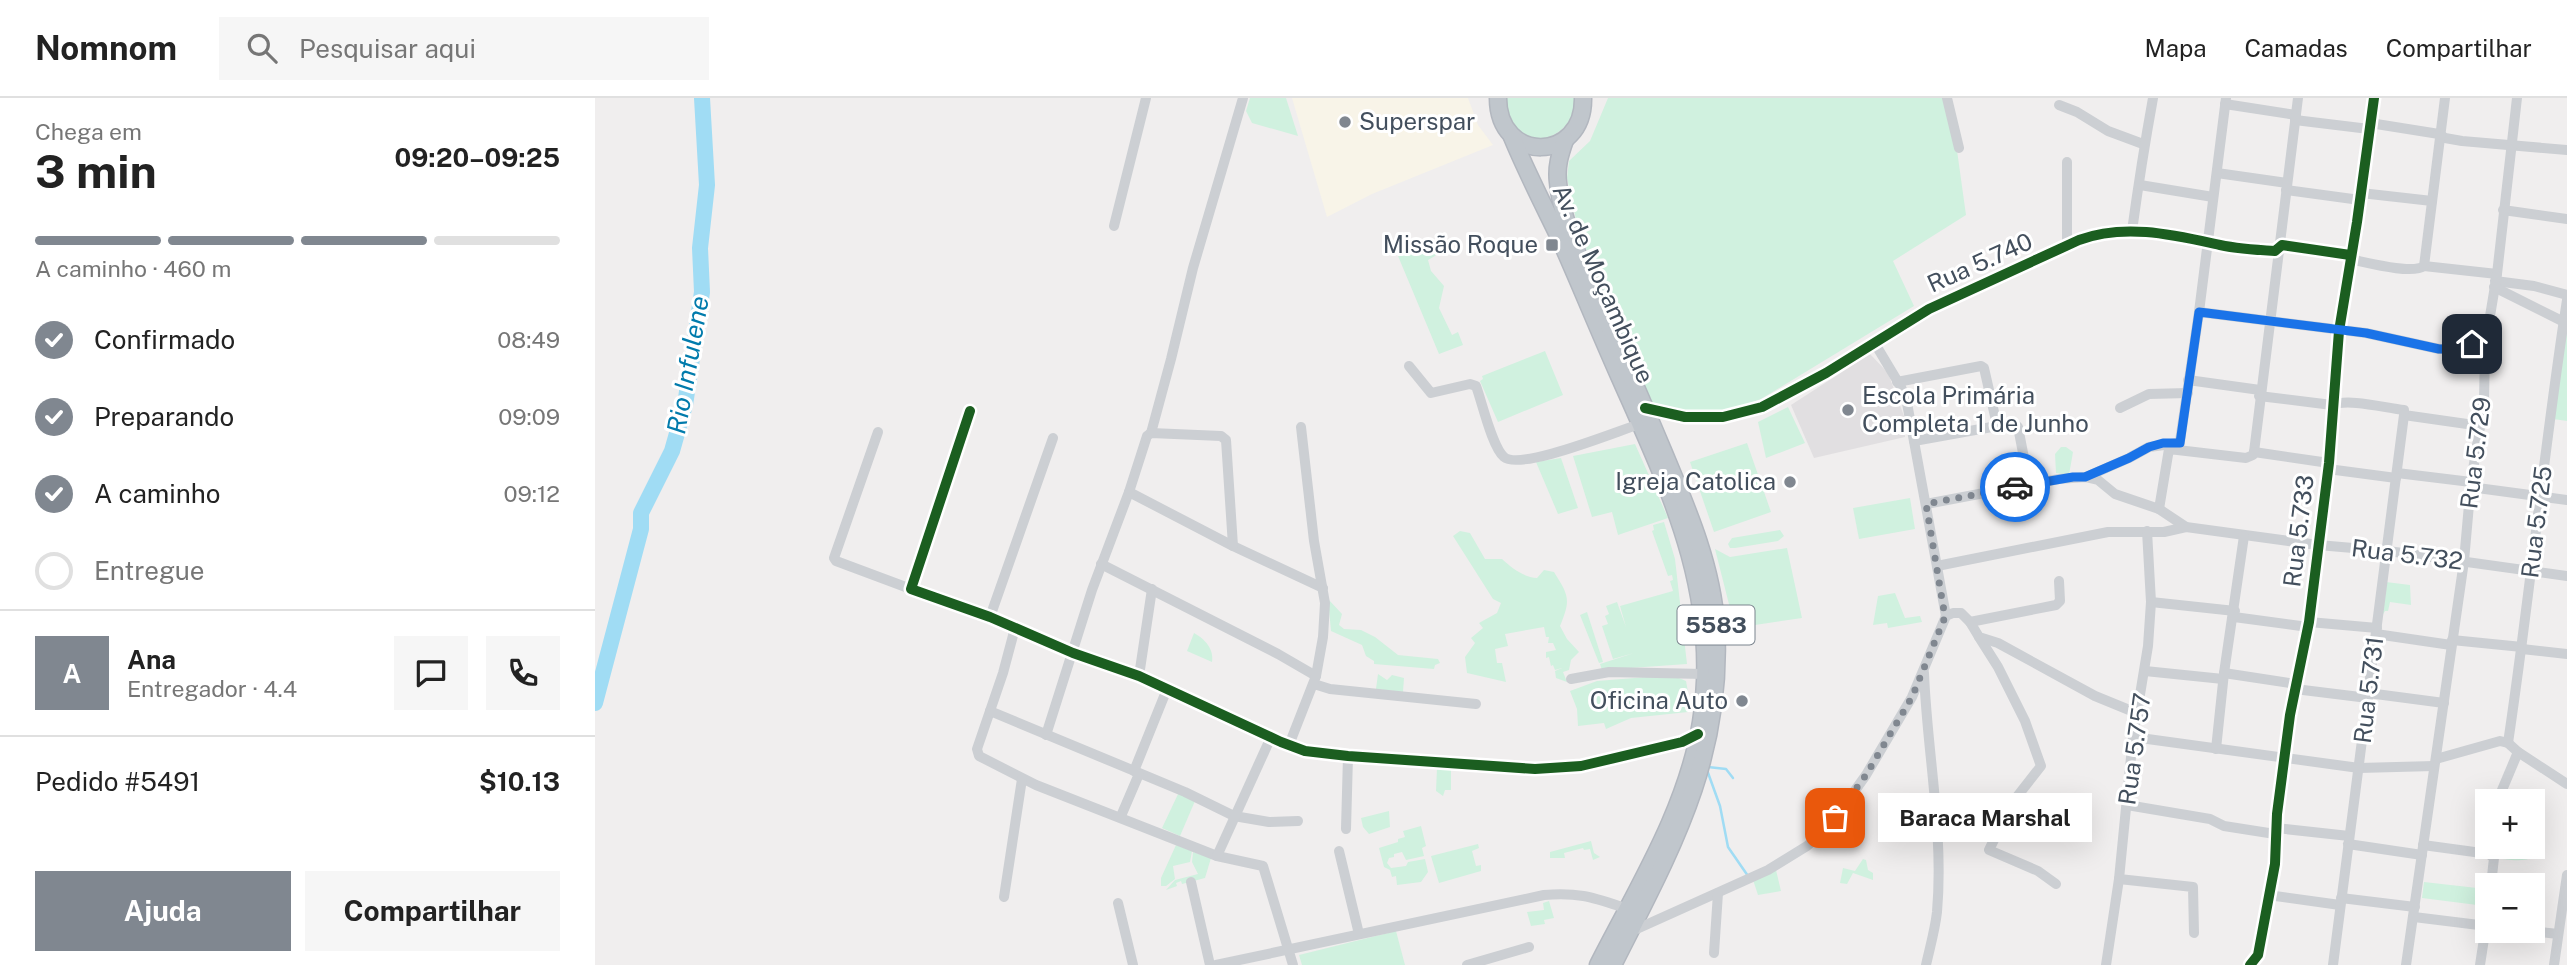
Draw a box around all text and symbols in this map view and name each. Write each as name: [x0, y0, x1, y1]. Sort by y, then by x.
search box: [219, 17, 709, 80]
text: Nomnom: [35, 29, 177, 67]
icon: search: [243, 29, 281, 67]
text: Pesquisar aqui: [299, 33, 476, 64]
text: Mapa: [2145, 34, 2206, 62]
text: Camadas: [2244, 34, 2348, 62]
text: Compartilhar: [2386, 34, 2532, 62]
place label: Superspar: [1359, 107, 1475, 135]
marker: Superspar: [1337, 114, 1353, 130]
text: Chega em: [35, 118, 142, 145]
text: 09:20–09:25: [395, 142, 560, 173]
text: 3 min: [35, 144, 157, 198]
street label: Av. de Moçambique: [1547, 180, 1660, 387]
street label: Rua 5.740: [1923, 226, 2037, 298]
place label: Missão Roque: [1383, 230, 1538, 258]
marker: Missão Roque: [1544, 237, 1560, 253]
text: A caminho · 460 m: [35, 255, 231, 282]
water label: Rio Infulene: [660, 294, 715, 436]
pin: [2442, 314, 2502, 374]
icon: check: [35, 321, 73, 359]
text: Confirmado: [94, 324, 235, 355]
icon: home: [2453, 325, 2491, 363]
text: 08:49: [497, 326, 560, 353]
place label: Escola Primária Completa 1 de Junho: [1862, 381, 2089, 437]
street label: Rua 5.729: [2454, 395, 2496, 510]
icon: check: [35, 398, 73, 436]
text: Preparando: [94, 401, 234, 432]
marker: Escola Primária Completa 1 de Junho: [1840, 402, 1856, 418]
text: 09:09: [498, 403, 560, 430]
courier: [1980, 452, 2050, 522]
street label: Rua 5.725: [2515, 464, 2557, 580]
place label: Igreja Catolica: [1615, 467, 1776, 495]
icon: car: [1996, 468, 2034, 506]
street label: Rua 5.733: [2277, 473, 2319, 588]
marker: Igreja Catolica: [1782, 474, 1798, 490]
icon: check: [35, 475, 73, 513]
text: A caminho: [94, 478, 221, 509]
text: 09:12: [503, 480, 560, 507]
street label: Rua 5.732: [2350, 533, 2464, 575]
text: Entregue: [94, 555, 205, 586]
road number: 5583: [1677, 606, 1755, 645]
street label: Rua 5.731: [2348, 635, 2388, 745]
button: chat: [394, 636, 468, 710]
button: phone: [486, 636, 560, 710]
text: Ana: [127, 644, 176, 675]
text: A: [63, 658, 81, 689]
text: Entregador · 4.4: [127, 675, 297, 702]
place label: Oficina Auto: [1590, 686, 1728, 714]
street label: Rua 5.757: [2112, 691, 2156, 807]
marker: Oficina Auto: [1734, 693, 1750, 709]
text: Pedido #5491: [35, 766, 200, 797]
text: $10.13: [479, 766, 560, 797]
pin: [1805, 788, 1865, 848]
map controls: [2475, 789, 2545, 943]
button: +: [2475, 789, 2545, 859]
callout: Baraca Marshal: [1877, 794, 2091, 842]
icon: bag: [1816, 799, 1854, 837]
text: Baraca Marshal: [1899, 804, 2071, 831]
button: Ajuda: [35, 871, 291, 951]
button: Compartilhar: [305, 871, 560, 951]
button: −: [2475, 873, 2545, 943]

